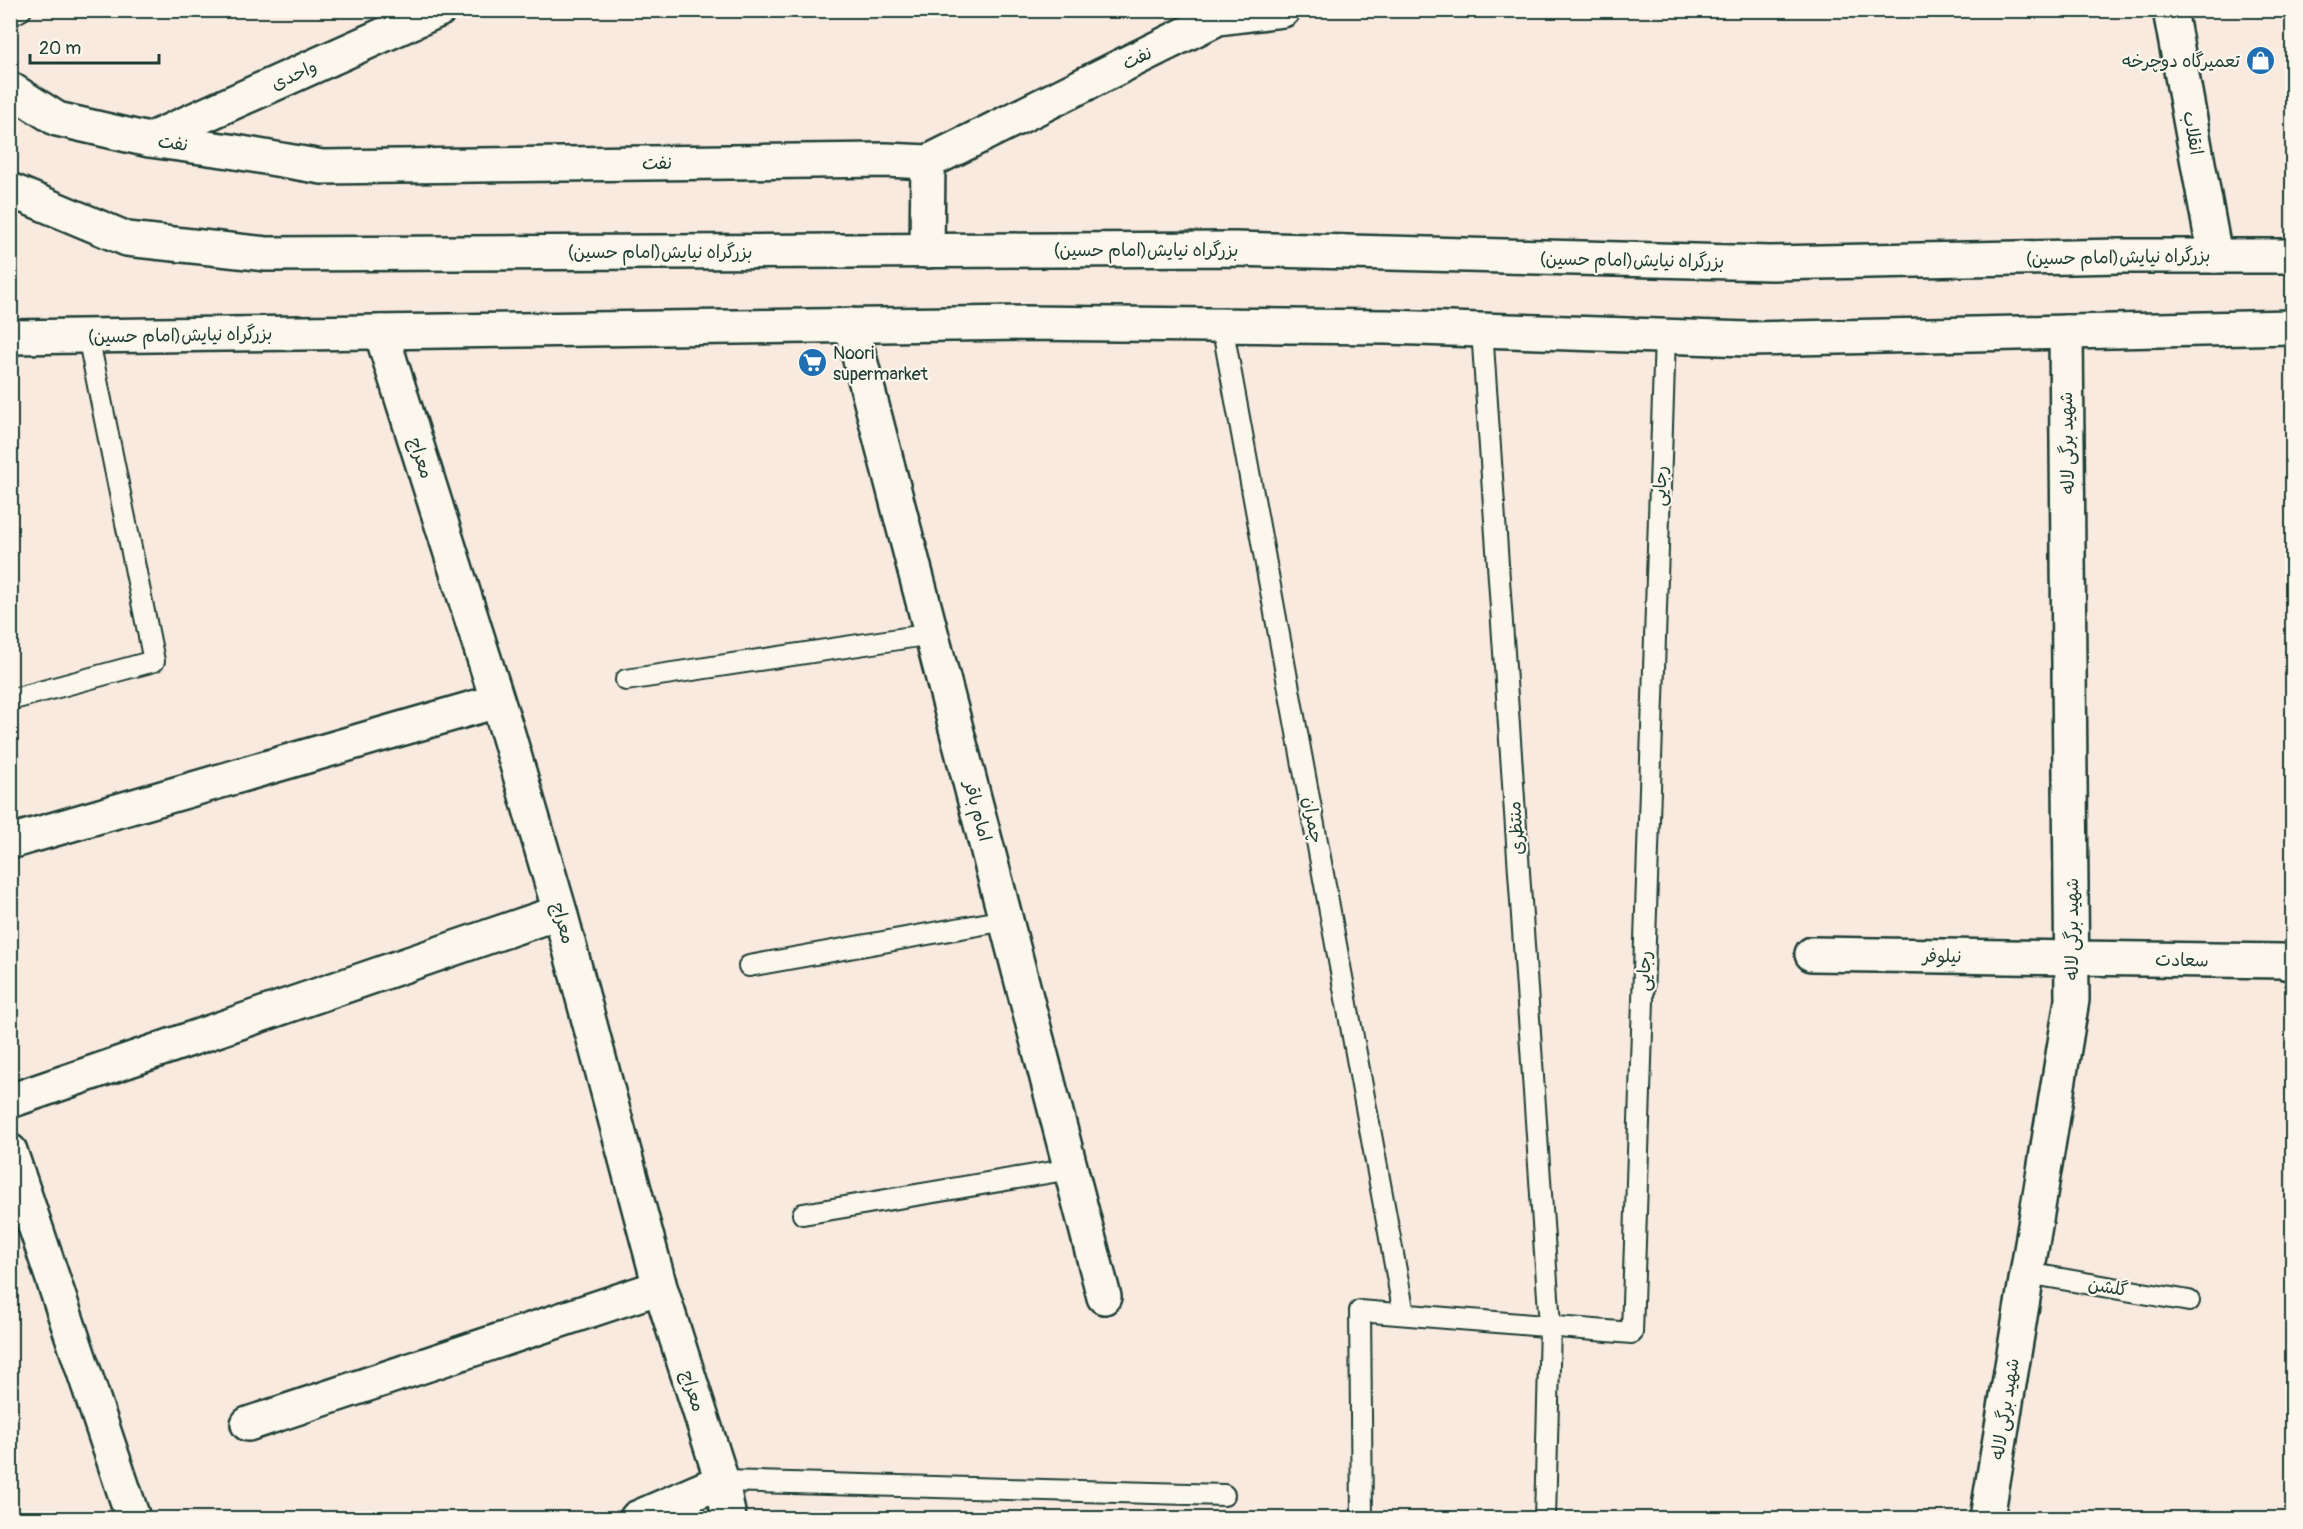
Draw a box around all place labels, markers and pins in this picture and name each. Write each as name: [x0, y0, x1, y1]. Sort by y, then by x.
shop icon: تعمیرگاه دوچرخه: [2245, 45, 2277, 77]
place label: تعمیرگاه دوچرخه: [2122, 50, 2241, 73]
place label: Noori supermarket: [833, 342, 929, 386]
supermarket icon: Noori supermarket: [796, 347, 828, 379]

